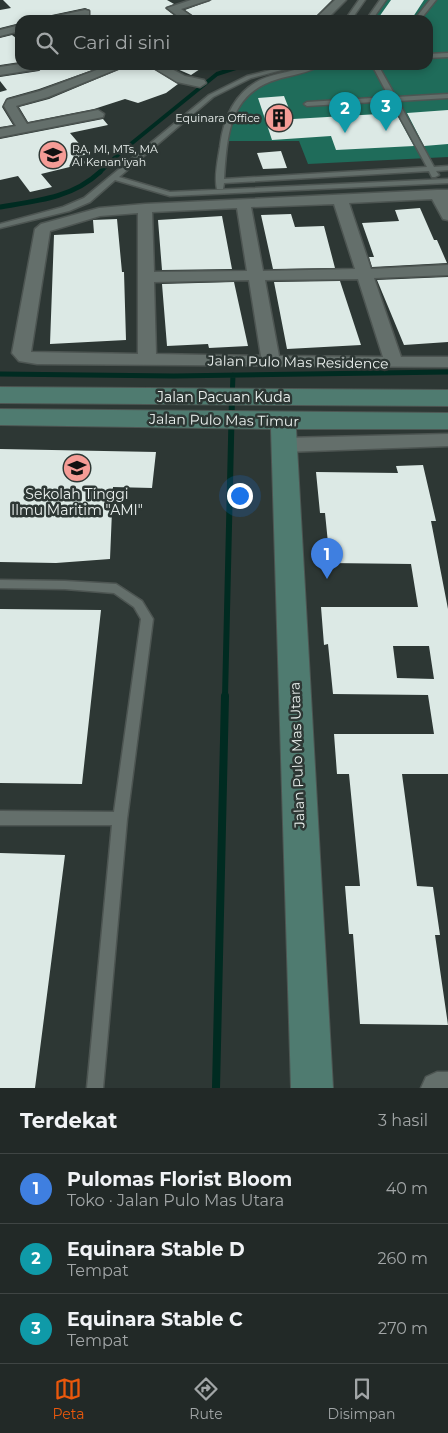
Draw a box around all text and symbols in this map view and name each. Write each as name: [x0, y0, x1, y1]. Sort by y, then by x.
search box: [15, 15, 433, 70]
icon: search: [33, 29, 61, 57]
text: Cari di sini: [73, 31, 170, 54]
pin: 3: [370, 90, 402, 131]
pin: 2: [329, 92, 361, 133]
building icon: Equinara Office: [264, 103, 294, 133]
place label: Equinara Office: [175, 111, 260, 125]
school or university icon: RA, MI, MTs, MA Al Kenan'iyah: [38, 140, 68, 170]
place label: RA, MI, MTs, MA Al Kenan'iyah: [72, 142, 158, 169]
street label: Jalan Pulo Mas Residence: [206, 351, 389, 373]
street label: Jalan Pacuan Kuda: [156, 388, 291, 406]
street label: Jalan Pulo Mas Timur: [148, 410, 299, 430]
school or university icon: Sekolah Tinggi Ilmu Maritim "AMI": [62, 453, 92, 483]
your location: [227, 483, 253, 509]
place label: Sekolah Tinggi Ilmu Maritim "AMI": [11, 485, 143, 519]
pin: 1: [311, 538, 343, 579]
street label: Jalan Pulo Mas Utara: [285, 682, 309, 829]
text: Terdekat: [20, 1108, 117, 1133]
text: 3 hasil: [378, 1111, 428, 1130]
text: Pulomas Florist Bloom: [67, 1168, 292, 1191]
text: 1: [33, 1179, 39, 1198]
text: 40 m: [386, 1179, 428, 1198]
text: Toko · Jalan Pulo Mas Utara: [67, 1191, 284, 1210]
text: Equinara Stable D: [67, 1238, 245, 1261]
text: 2: [31, 1249, 41, 1268]
text: 260 m: [377, 1249, 428, 1268]
text: Tempat: [67, 1261, 129, 1280]
text: Equinara Stable C: [67, 1308, 243, 1331]
text: 3: [31, 1319, 41, 1338]
text: 270 m: [378, 1319, 428, 1338]
text: Tempat: [67, 1331, 129, 1350]
tab: Peta: [52, 1375, 84, 1423]
tab: Rute: [189, 1375, 223, 1423]
tab: Disimpan: [328, 1375, 396, 1423]

